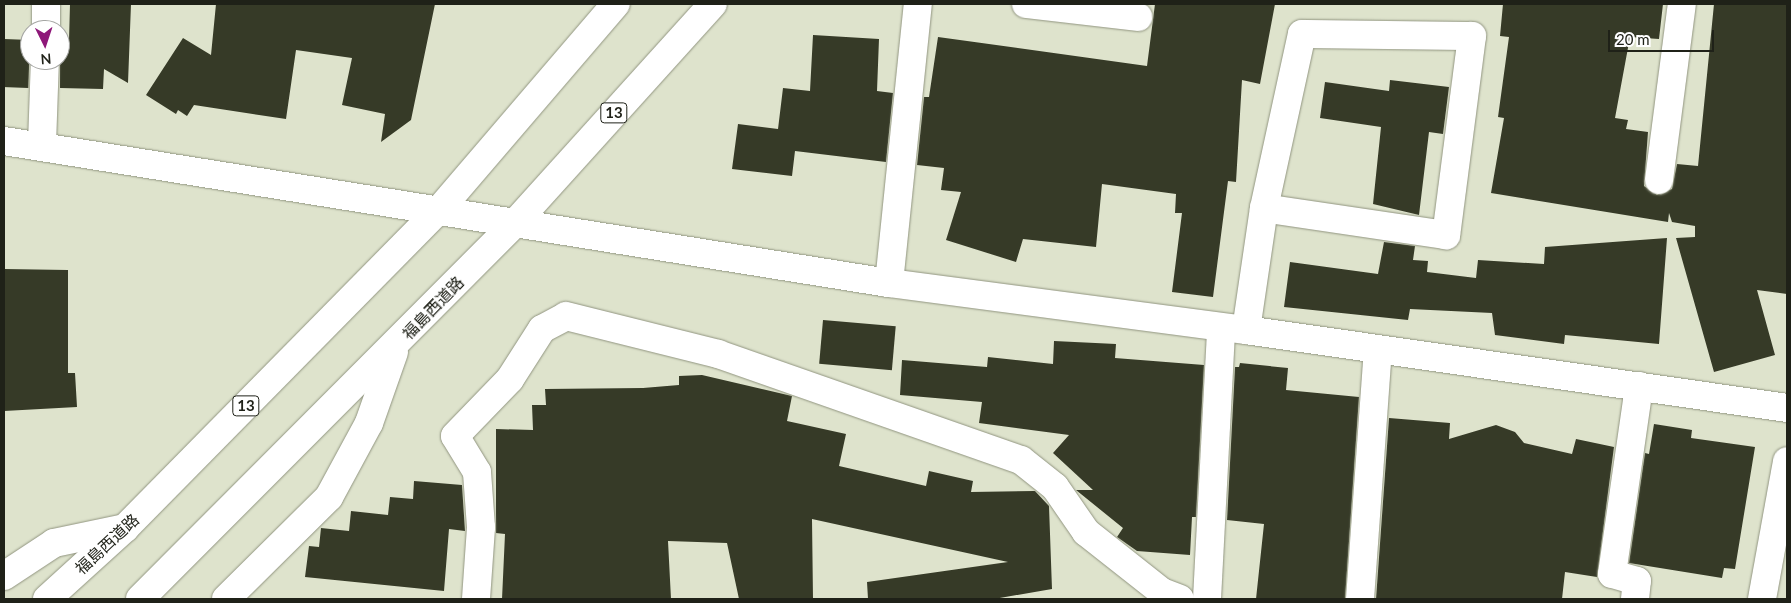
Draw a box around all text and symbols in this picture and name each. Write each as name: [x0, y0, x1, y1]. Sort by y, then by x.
north arrow: [20, 20, 70, 70]
scale bar: [1611, 20, 1717, 52]
text: 20 m: [1616, 30, 1650, 48]
text: N: [40, 51, 52, 68]
road number: 13: [600, 100, 628, 126]
street label: 福島西道路: [398, 273, 468, 343]
road number: 13: [232, 394, 260, 418]
street label: 福島西道路: [71, 510, 143, 578]

